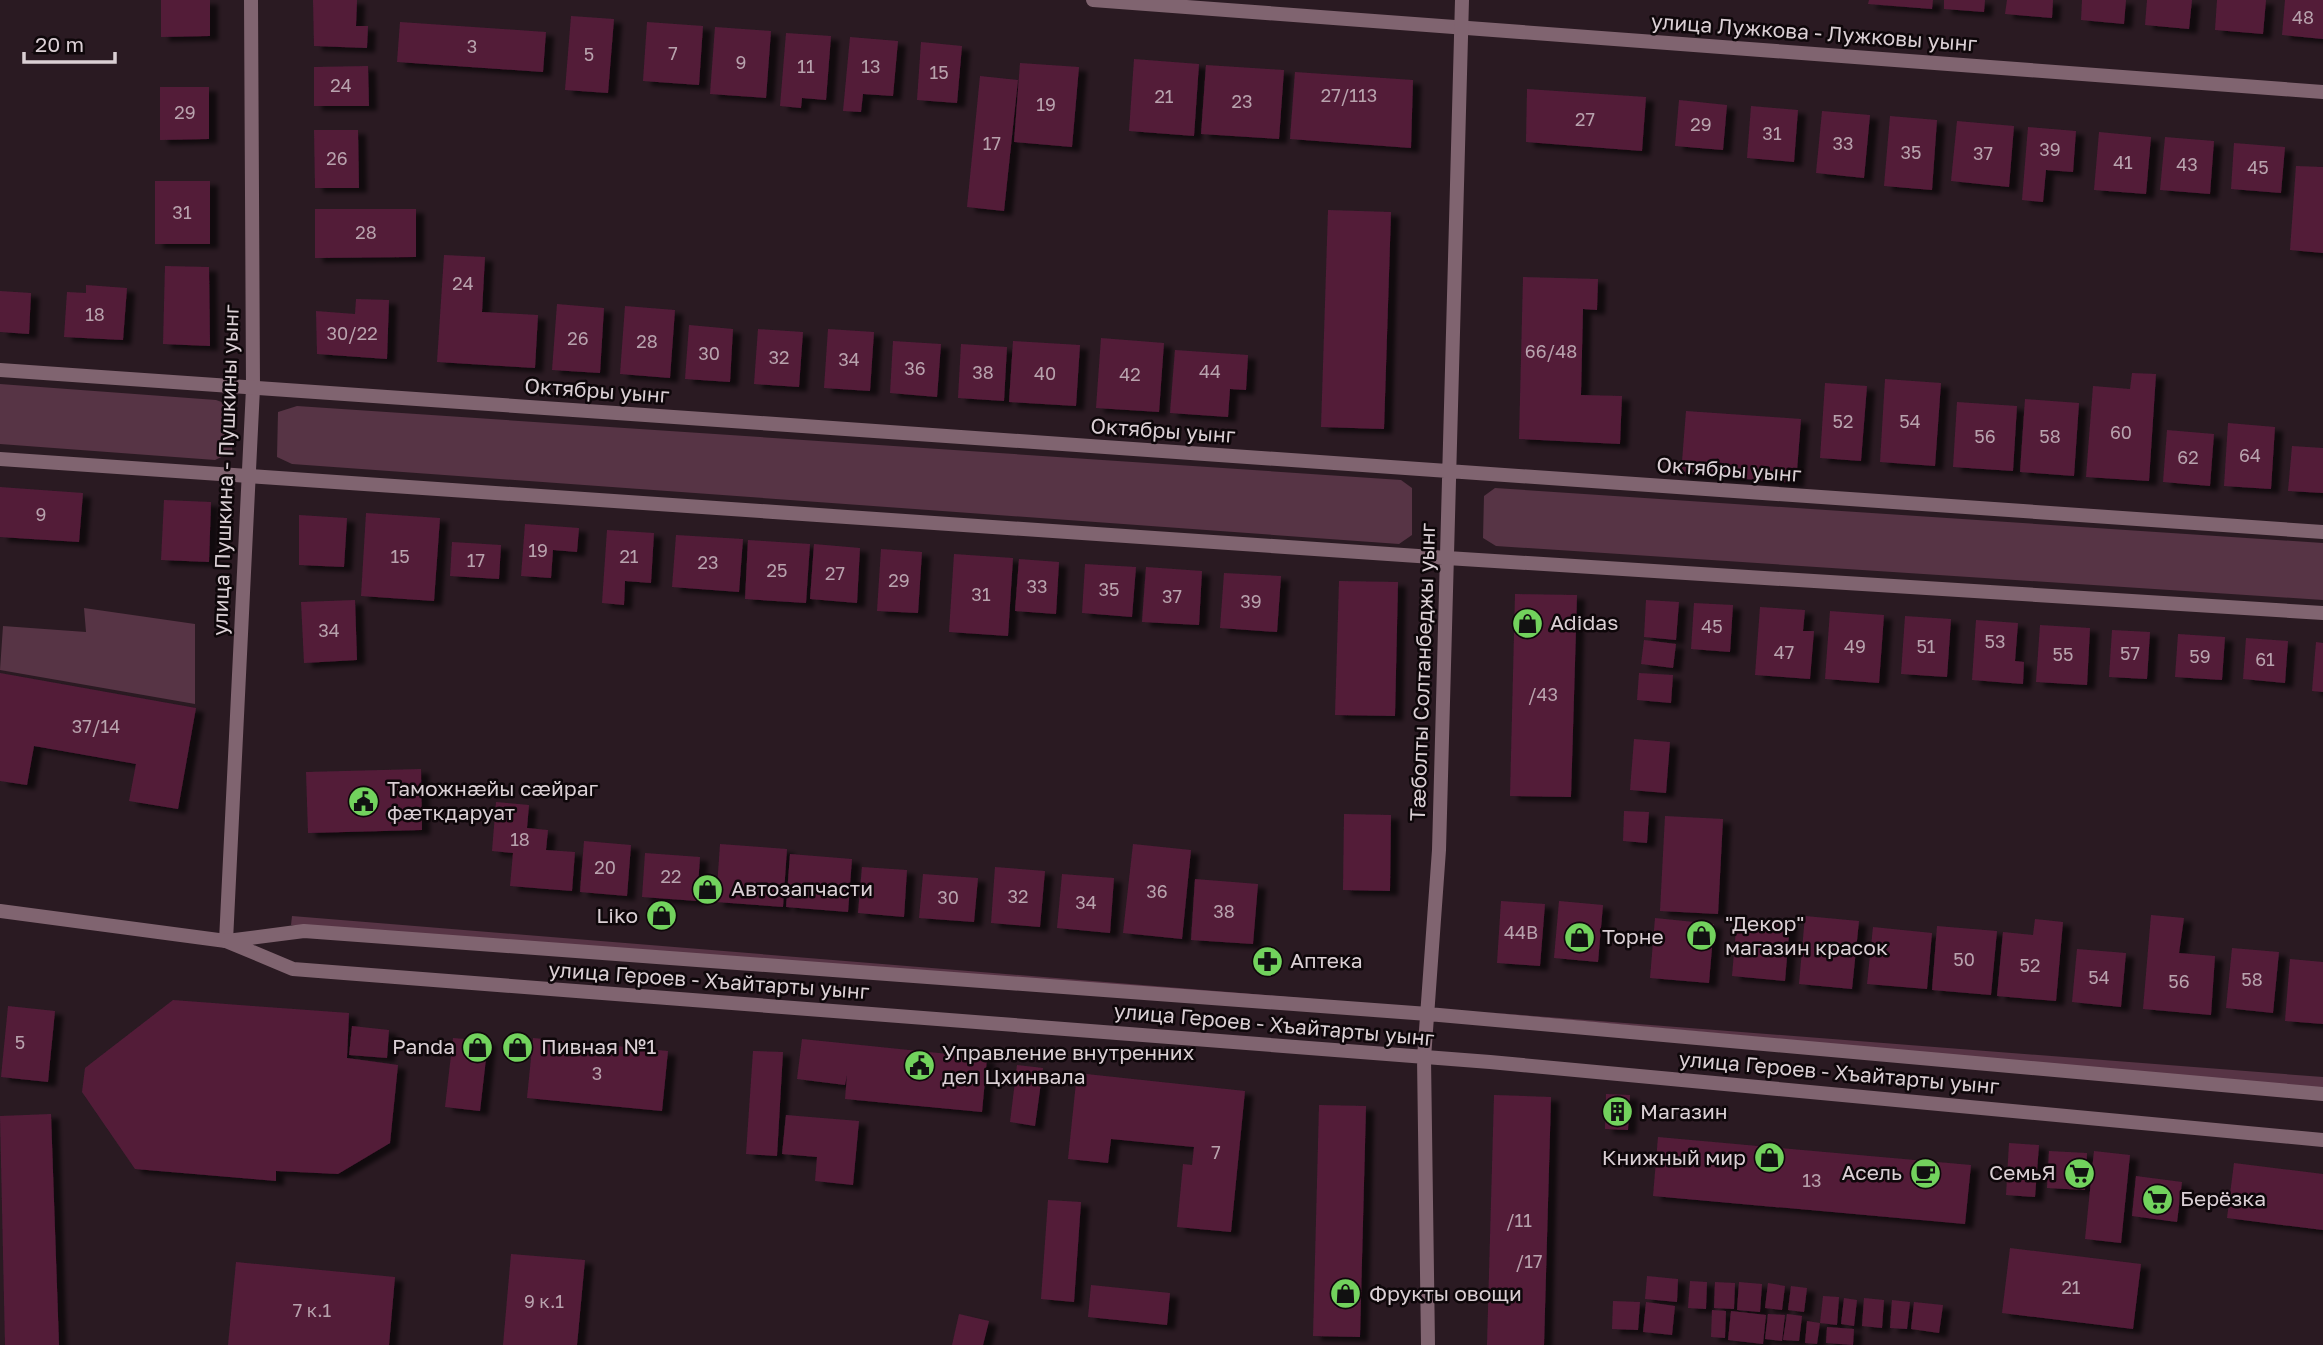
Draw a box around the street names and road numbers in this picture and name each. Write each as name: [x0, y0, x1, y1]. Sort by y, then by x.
street label: улица Лужкова - Лужковы уынг: [1650, 8, 1978, 56]
street label: улица Пушкина - Пушкины уынг: [206, 303, 244, 636]
street label: Октябры уынг: [524, 372, 671, 408]
street label: Октябры уынг: [1090, 412, 1237, 448]
street label: Октябры уынг: [1656, 451, 1803, 487]
street label: Тæболты Солтанбеджы уынг: [1404, 522, 1440, 822]
street label: улица Героев - Хъайтарты уынг: [548, 956, 871, 1004]
street label: улица Героев - Хъайтарты уынг: [1113, 997, 1436, 1051]
street label: улица Героев - Хъайтарты уынг: [1678, 1045, 2001, 1099]

